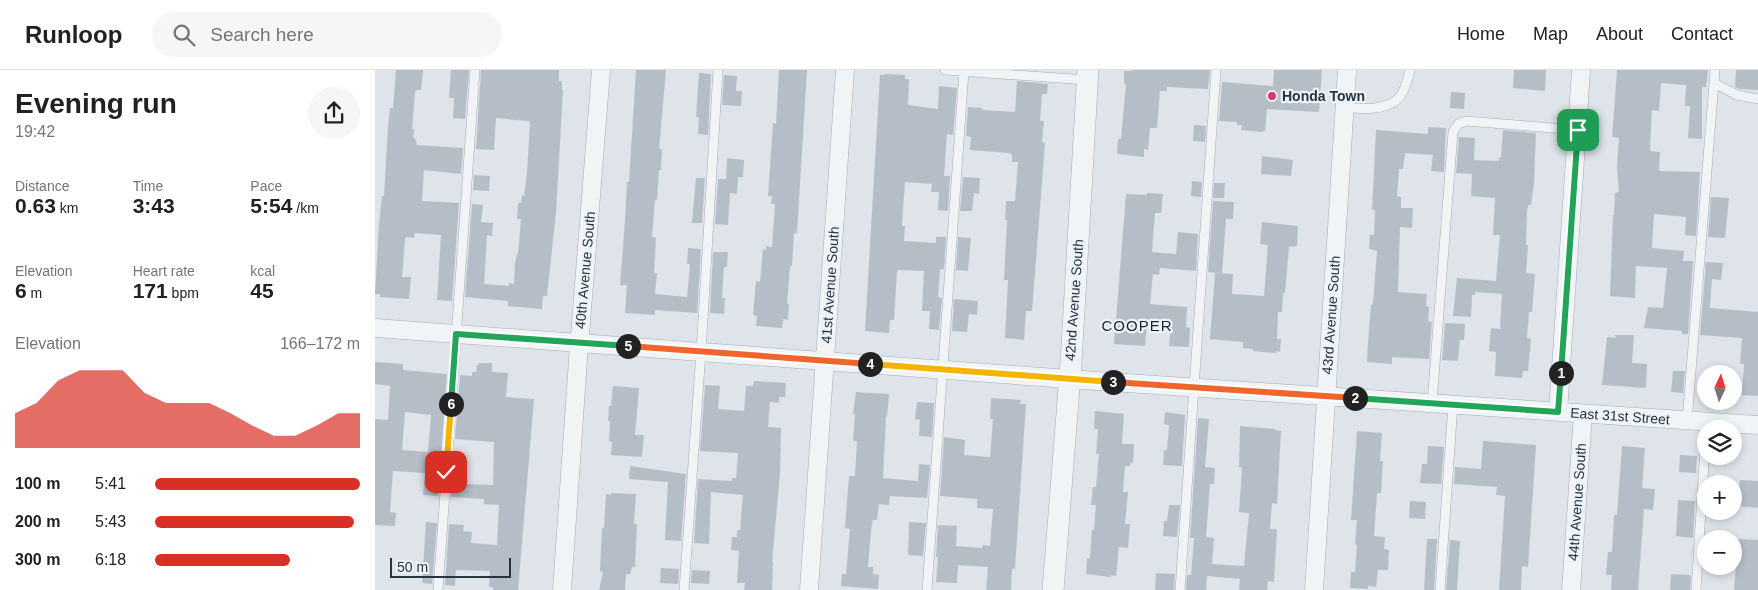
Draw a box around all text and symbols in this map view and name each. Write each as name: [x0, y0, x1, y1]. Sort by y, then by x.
search box: [152, 12, 502, 57]
text: Runloop: [25, 21, 122, 48]
icon: search: [170, 21, 198, 49]
text: Search here: [210, 24, 314, 45]
text: Home: [1457, 24, 1505, 44]
text: Map: [1533, 24, 1568, 44]
text: About: [1596, 24, 1643, 44]
text: Contact: [1671, 24, 1733, 44]
button: share: [308, 87, 360, 139]
text: Evening run: [15, 88, 177, 119]
place label: Honda Town: [1282, 88, 1365, 104]
marker: Honda Town: [1266, 90, 1278, 102]
pin: [1557, 109, 1599, 151]
icon: arrive: [1564, 116, 1592, 144]
text: 19:42: [15, 123, 55, 140]
text: Distance: [15, 178, 69, 194]
text: Time: [133, 178, 163, 194]
text: Pace: [250, 178, 282, 194]
text: 0.63: [15, 194, 56, 217]
text: 3:43: [133, 194, 175, 217]
text: 5:54: [250, 194, 292, 217]
text: km: [56, 200, 78, 216]
text: /km: [292, 200, 319, 216]
street label: 40th Avenue South: [572, 210, 598, 330]
street label: 41st Avenue South: [818, 226, 842, 344]
street label: 42nd Avenue South: [1062, 239, 1086, 361]
street label: 43rd Avenue South: [1319, 255, 1343, 375]
text: Elevation: [15, 263, 73, 279]
text: Heart rate: [133, 263, 195, 279]
text: kcal: [250, 263, 275, 279]
text: 6: [15, 279, 27, 302]
text: 171: [133, 279, 168, 302]
text: 45: [250, 279, 274, 302]
text: m: [27, 285, 42, 301]
text: bpm: [168, 285, 199, 301]
district label: COOPER: [1101, 317, 1173, 334]
pin: 5: [615, 334, 641, 358]
text: Elevation: [15, 335, 81, 352]
text: 166–172 m: [280, 335, 360, 352]
text: 5: [625, 338, 632, 354]
pin: 4: [857, 352, 883, 376]
text: 4: [867, 356, 874, 372]
pin: 1: [1549, 360, 1573, 386]
text: 1: [1558, 365, 1565, 381]
north arrow: [1697, 365, 1743, 410]
map controls: [1697, 365, 1742, 575]
pin: 3: [1101, 370, 1125, 394]
text: 3: [1110, 374, 1117, 390]
pin: 2: [1343, 386, 1367, 410]
text: 2: [1352, 390, 1359, 406]
pin: 6: [439, 392, 463, 416]
text: 6: [448, 396, 455, 412]
street label: East 31st Street: [1570, 405, 1670, 427]
button: layers: [1697, 420, 1742, 465]
street label: 44th Avenue South: [1565, 443, 1589, 561]
pin: [425, 451, 467, 493]
icon: check: [432, 458, 460, 486]
text: 100 m: [15, 475, 60, 492]
text: 5:41: [95, 475, 126, 492]
button: +: [1697, 475, 1742, 520]
text: 200 m: [15, 513, 60, 530]
text: 5:43: [95, 513, 126, 530]
button: −: [1697, 530, 1742, 575]
text: 300 m: [15, 551, 60, 568]
text: 6:18: [95, 551, 126, 568]
scale bar: [390, 555, 511, 578]
text: 50 m: [397, 559, 428, 575]

